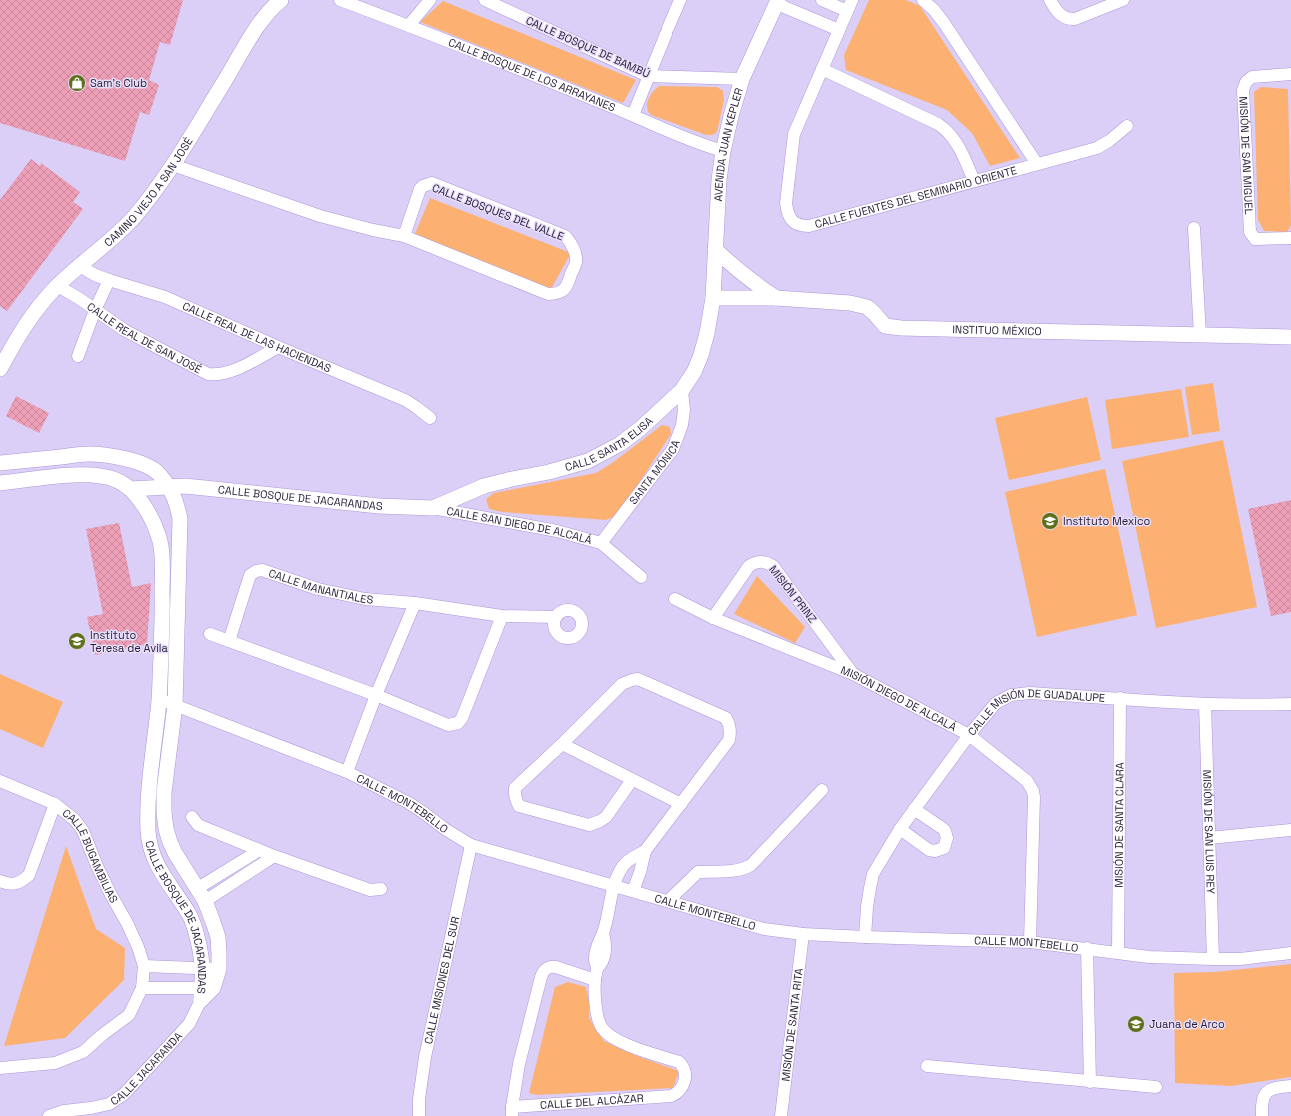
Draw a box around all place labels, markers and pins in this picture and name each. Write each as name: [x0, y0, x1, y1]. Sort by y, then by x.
shop icon: Sam's Club: [67, 73, 87, 93]
place label: Sam's Club: [90, 76, 147, 90]
school or university icon: Instituto Mexico: [1040, 511, 1060, 531]
place label: Instituto Mexico: [1063, 514, 1151, 528]
place label: Instituto Teresa de Avila: [90, 628, 169, 655]
school or university icon: Instituto Teresa de Avila: [67, 631, 87, 651]
school or university icon: Juana de Arco: [1126, 1014, 1146, 1034]
place label: Juana de Arco: [1149, 1017, 1225, 1031]

